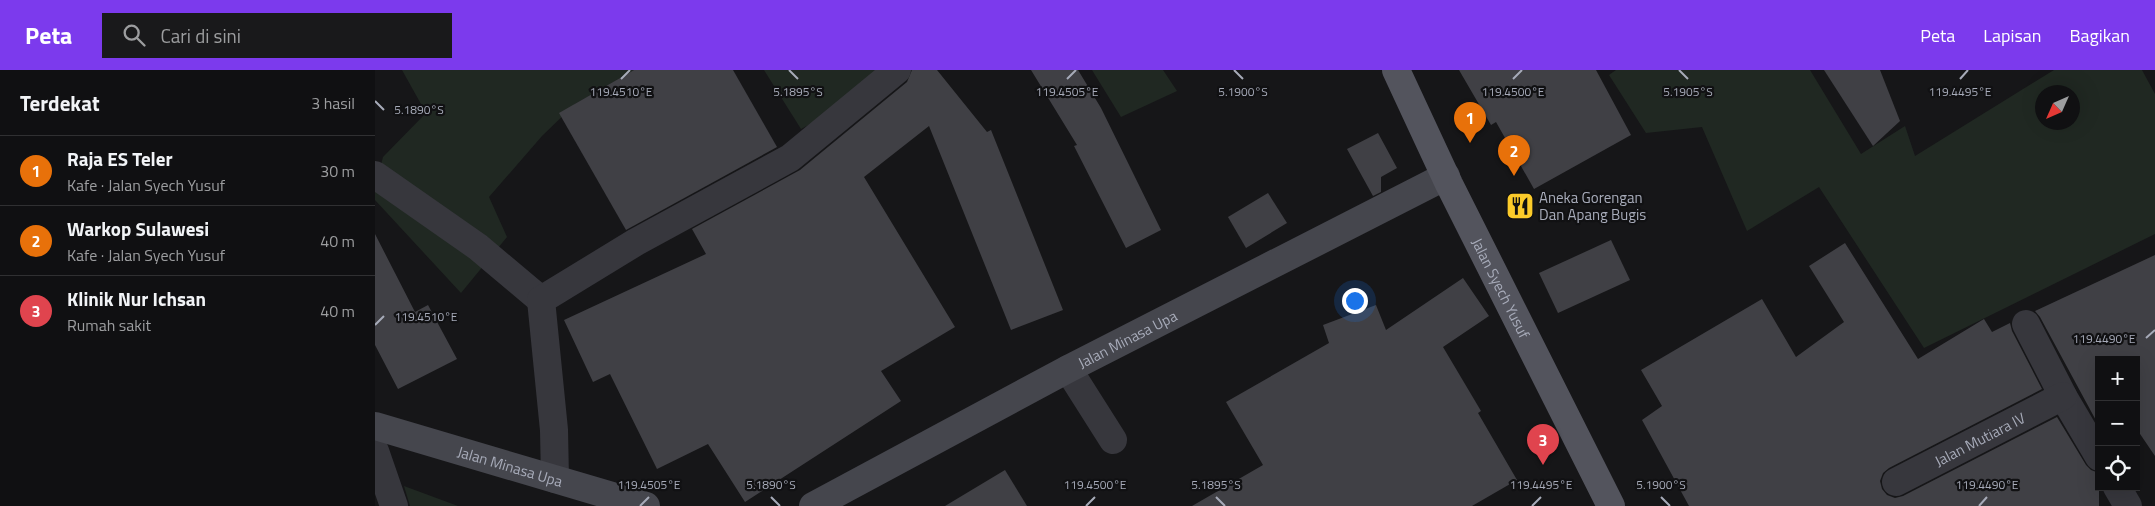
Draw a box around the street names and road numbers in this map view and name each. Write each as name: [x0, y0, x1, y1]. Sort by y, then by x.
street label: Jalan Syech Yusuf: [1466, 234, 1536, 342]
street label: Jalan Minasa Upa: [1074, 304, 1181, 374]
street label: Jalan Mutiara IV: [1930, 406, 2029, 472]
street label: Jalan Minasa Upa: [455, 440, 566, 492]

